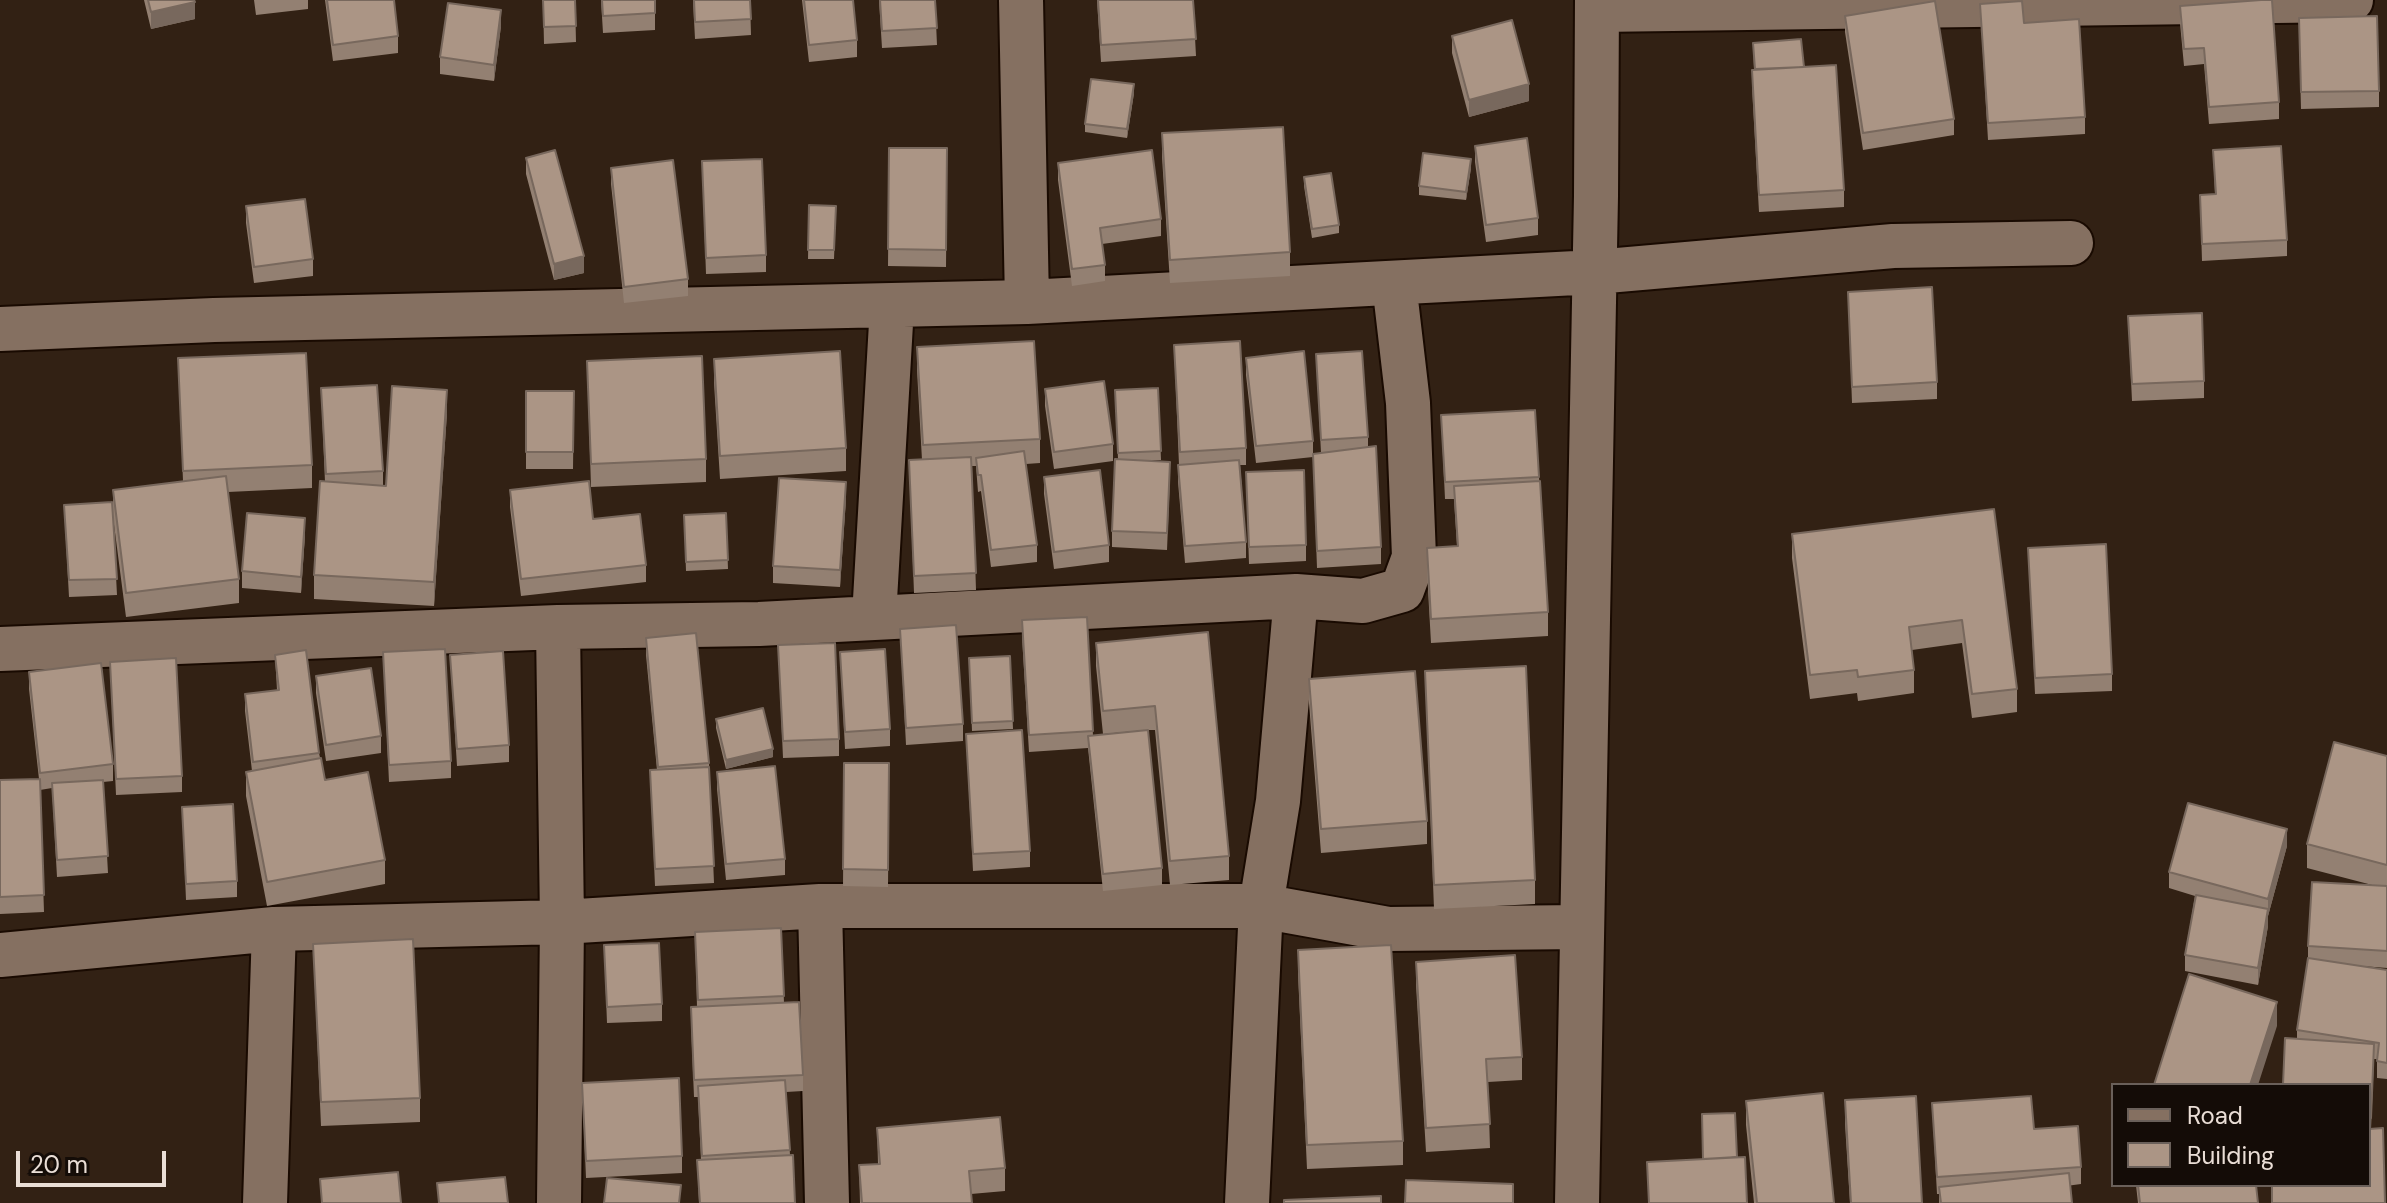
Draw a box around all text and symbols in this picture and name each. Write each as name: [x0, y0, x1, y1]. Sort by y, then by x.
legend: [2111, 1083, 2371, 1187]
text: Road: [2187, 1100, 2243, 1131]
scale bar: [20, 1135, 170, 1185]
text: Building: [2187, 1140, 2274, 1171]
text: 20 m: [30, 1149, 88, 1180]

